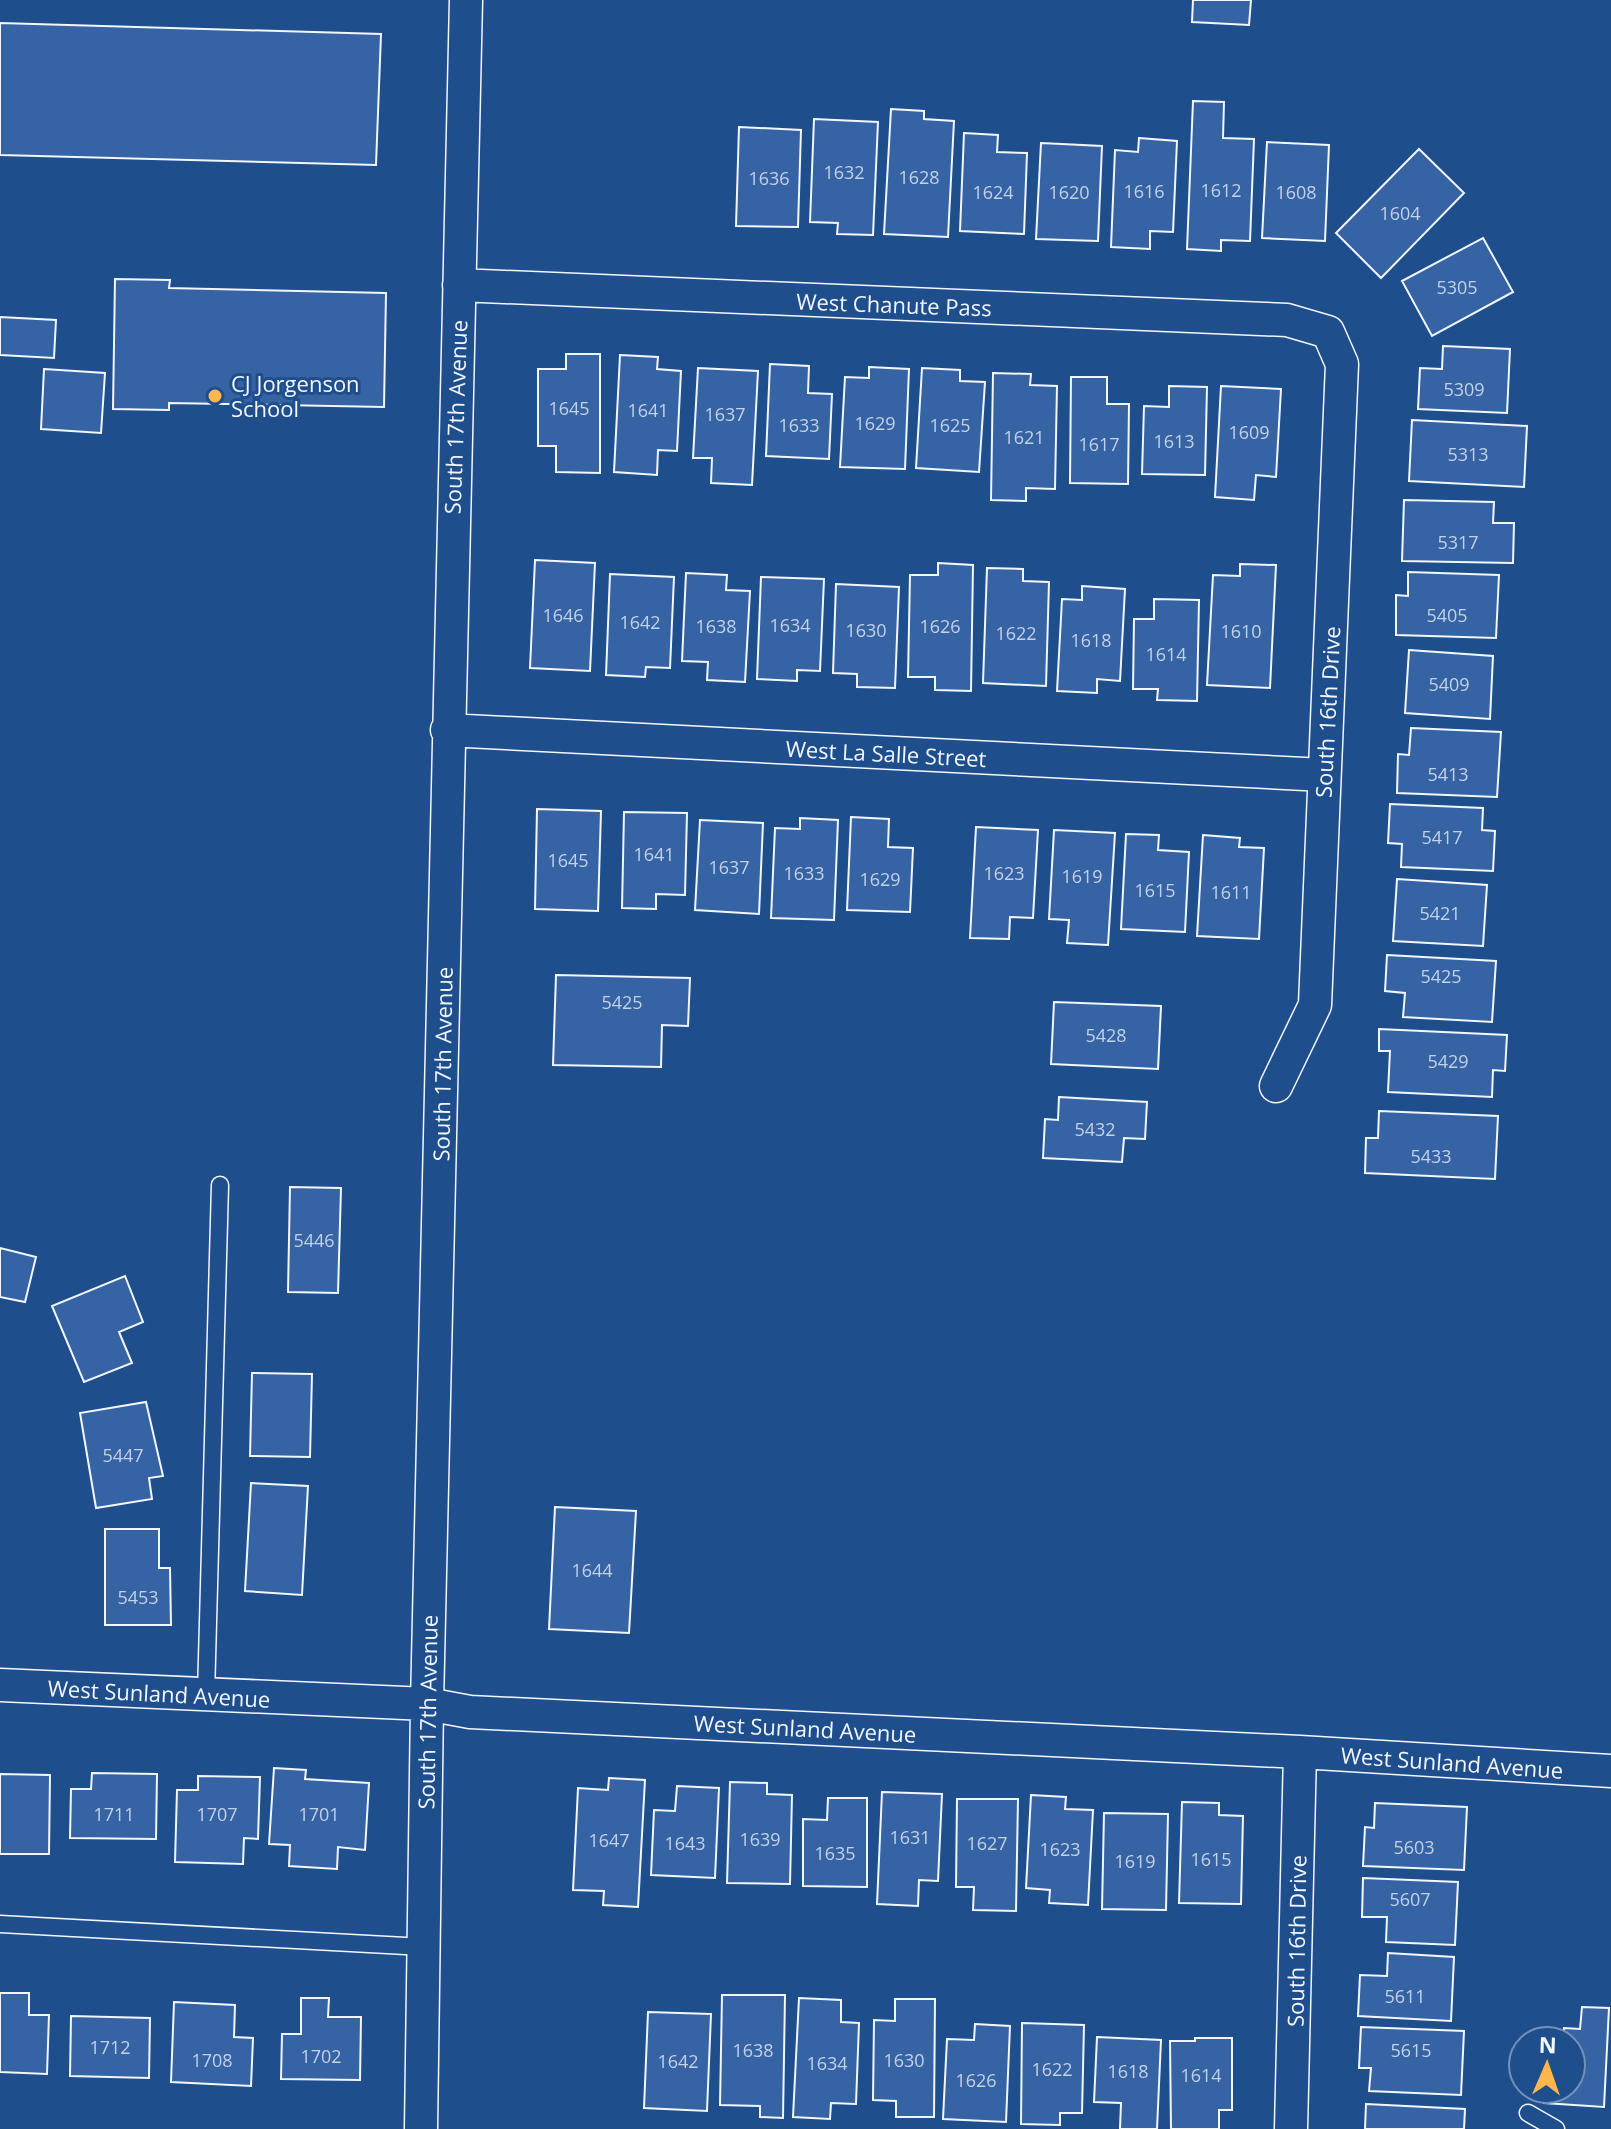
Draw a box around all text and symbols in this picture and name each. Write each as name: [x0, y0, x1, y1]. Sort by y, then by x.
house number: 1632: [823, 160, 865, 184]
house number: 1628: [898, 165, 940, 189]
house number: 1636: [748, 166, 790, 190]
house number: 1612: [1200, 178, 1242, 202]
house number: 1616: [1123, 179, 1165, 203]
house number: 1624: [972, 180, 1014, 204]
house number: 1620: [1048, 180, 1090, 204]
house number: 1608: [1275, 180, 1317, 204]
house number: 1604: [1379, 201, 1421, 225]
house number: 5305: [1436, 275, 1478, 299]
street label: West Chanute Pass: [796, 286, 992, 322]
street label: South 17th Avenue: [437, 319, 473, 515]
place label: CJ Jorgenson School: [231, 368, 360, 423]
house number: 5309: [1443, 377, 1485, 401]
marker: CJ Jorgenson School: [206, 387, 224, 405]
house number: 1645: [548, 396, 590, 420]
house number: 1641: [627, 398, 669, 422]
house number: 1637: [704, 402, 746, 426]
house number: 1629: [854, 411, 896, 435]
house number: 1633: [778, 413, 820, 437]
house number: 1625: [929, 413, 971, 437]
house number: 1609: [1228, 420, 1270, 444]
house number: 1621: [1003, 425, 1045, 449]
house number: 1613: [1153, 429, 1195, 453]
house number: 1617: [1078, 432, 1120, 456]
house number: 5313: [1447, 442, 1489, 466]
house number: 5317: [1437, 530, 1479, 554]
house number: 1646: [542, 603, 584, 627]
house number: 5405: [1426, 603, 1468, 627]
house number: 1642: [619, 610, 661, 634]
house number: 1634: [769, 613, 811, 637]
house number: 1638: [695, 614, 737, 638]
house number: 1626: [919, 614, 961, 638]
house number: 1630: [845, 618, 887, 642]
house number: 1610: [1220, 619, 1262, 643]
house number: 1622: [995, 621, 1037, 645]
street label: South 16th Drive: [1308, 625, 1346, 799]
house number: 1618: [1070, 628, 1112, 652]
house number: 1614: [1145, 642, 1187, 666]
house number: 5409: [1428, 672, 1470, 696]
street label: West La Salle Street: [785, 733, 987, 773]
house number: 5413: [1427, 762, 1469, 786]
house number: 5417: [1421, 825, 1463, 849]
house number: 1641: [633, 842, 675, 866]
house number: 1645: [547, 848, 589, 872]
house number: 1637: [708, 855, 750, 879]
house number: 1633: [783, 861, 825, 885]
house number: 1623: [983, 861, 1025, 885]
house number: 1619: [1061, 864, 1103, 888]
house number: 1629: [859, 867, 901, 891]
house number: 1615: [1134, 878, 1176, 902]
house number: 1611: [1210, 880, 1252, 904]
house number: 5421: [1419, 901, 1461, 925]
house number: 5425: [1420, 964, 1462, 988]
street label: South 17th Avenue: [425, 966, 459, 1162]
house number: 5425: [601, 990, 643, 1014]
house number: 5428: [1085, 1023, 1127, 1047]
house number: 5429: [1427, 1049, 1469, 1073]
house number: 5432: [1074, 1117, 1116, 1141]
house number: 5433: [1410, 1144, 1452, 1168]
house number: 5446: [293, 1228, 335, 1252]
house number: 5447: [102, 1443, 144, 1467]
house number: 1644: [571, 1558, 613, 1582]
house number: 5453: [117, 1585, 159, 1609]
street label: South 17th Avenue: [410, 1614, 444, 1810]
street label: West Sunland Avenue: [47, 1672, 271, 1714]
street label: West Sunland Avenue: [693, 1707, 917, 1749]
street label: West Sunland Avenue: [1340, 1739, 1564, 1785]
house number: 1711: [93, 1802, 135, 1826]
house number: 1707: [196, 1802, 238, 1826]
house number: 1701: [298, 1802, 340, 1826]
house number: 1631: [889, 1825, 931, 1849]
house number: 1639: [739, 1827, 781, 1851]
house number: 1647: [588, 1828, 630, 1852]
house number: 1643: [664, 1831, 706, 1855]
house number: 1627: [966, 1831, 1008, 1855]
house number: 5603: [1393, 1835, 1435, 1859]
house number: 1623: [1039, 1837, 1081, 1861]
house number: 1635: [814, 1841, 856, 1865]
house number: 1615: [1190, 1847, 1232, 1871]
house number: 1619: [1114, 1849, 1156, 1873]
street label: South 16th Drive: [1280, 1855, 1312, 2027]
house number: 5607: [1389, 1887, 1431, 1911]
house number: 5611: [1384, 1984, 1426, 2008]
north arrow: [1507, 2025, 1587, 2105]
text: N: [1538, 2029, 1557, 2059]
house number: 1712: [89, 2035, 131, 2059]
house number: 1638: [732, 2038, 774, 2062]
house number: 5615: [1390, 2038, 1432, 2062]
house number: 1702: [300, 2044, 342, 2068]
house number: 1708: [191, 2048, 233, 2072]
house number: 1630: [883, 2048, 925, 2072]
house number: 1642: [657, 2049, 699, 2073]
house number: 1634: [806, 2051, 848, 2075]
house number: 1622: [1031, 2057, 1073, 2081]
house number: 1618: [1107, 2059, 1149, 2083]
house number: 1614: [1180, 2063, 1222, 2087]
house number: 1626: [955, 2068, 997, 2092]

